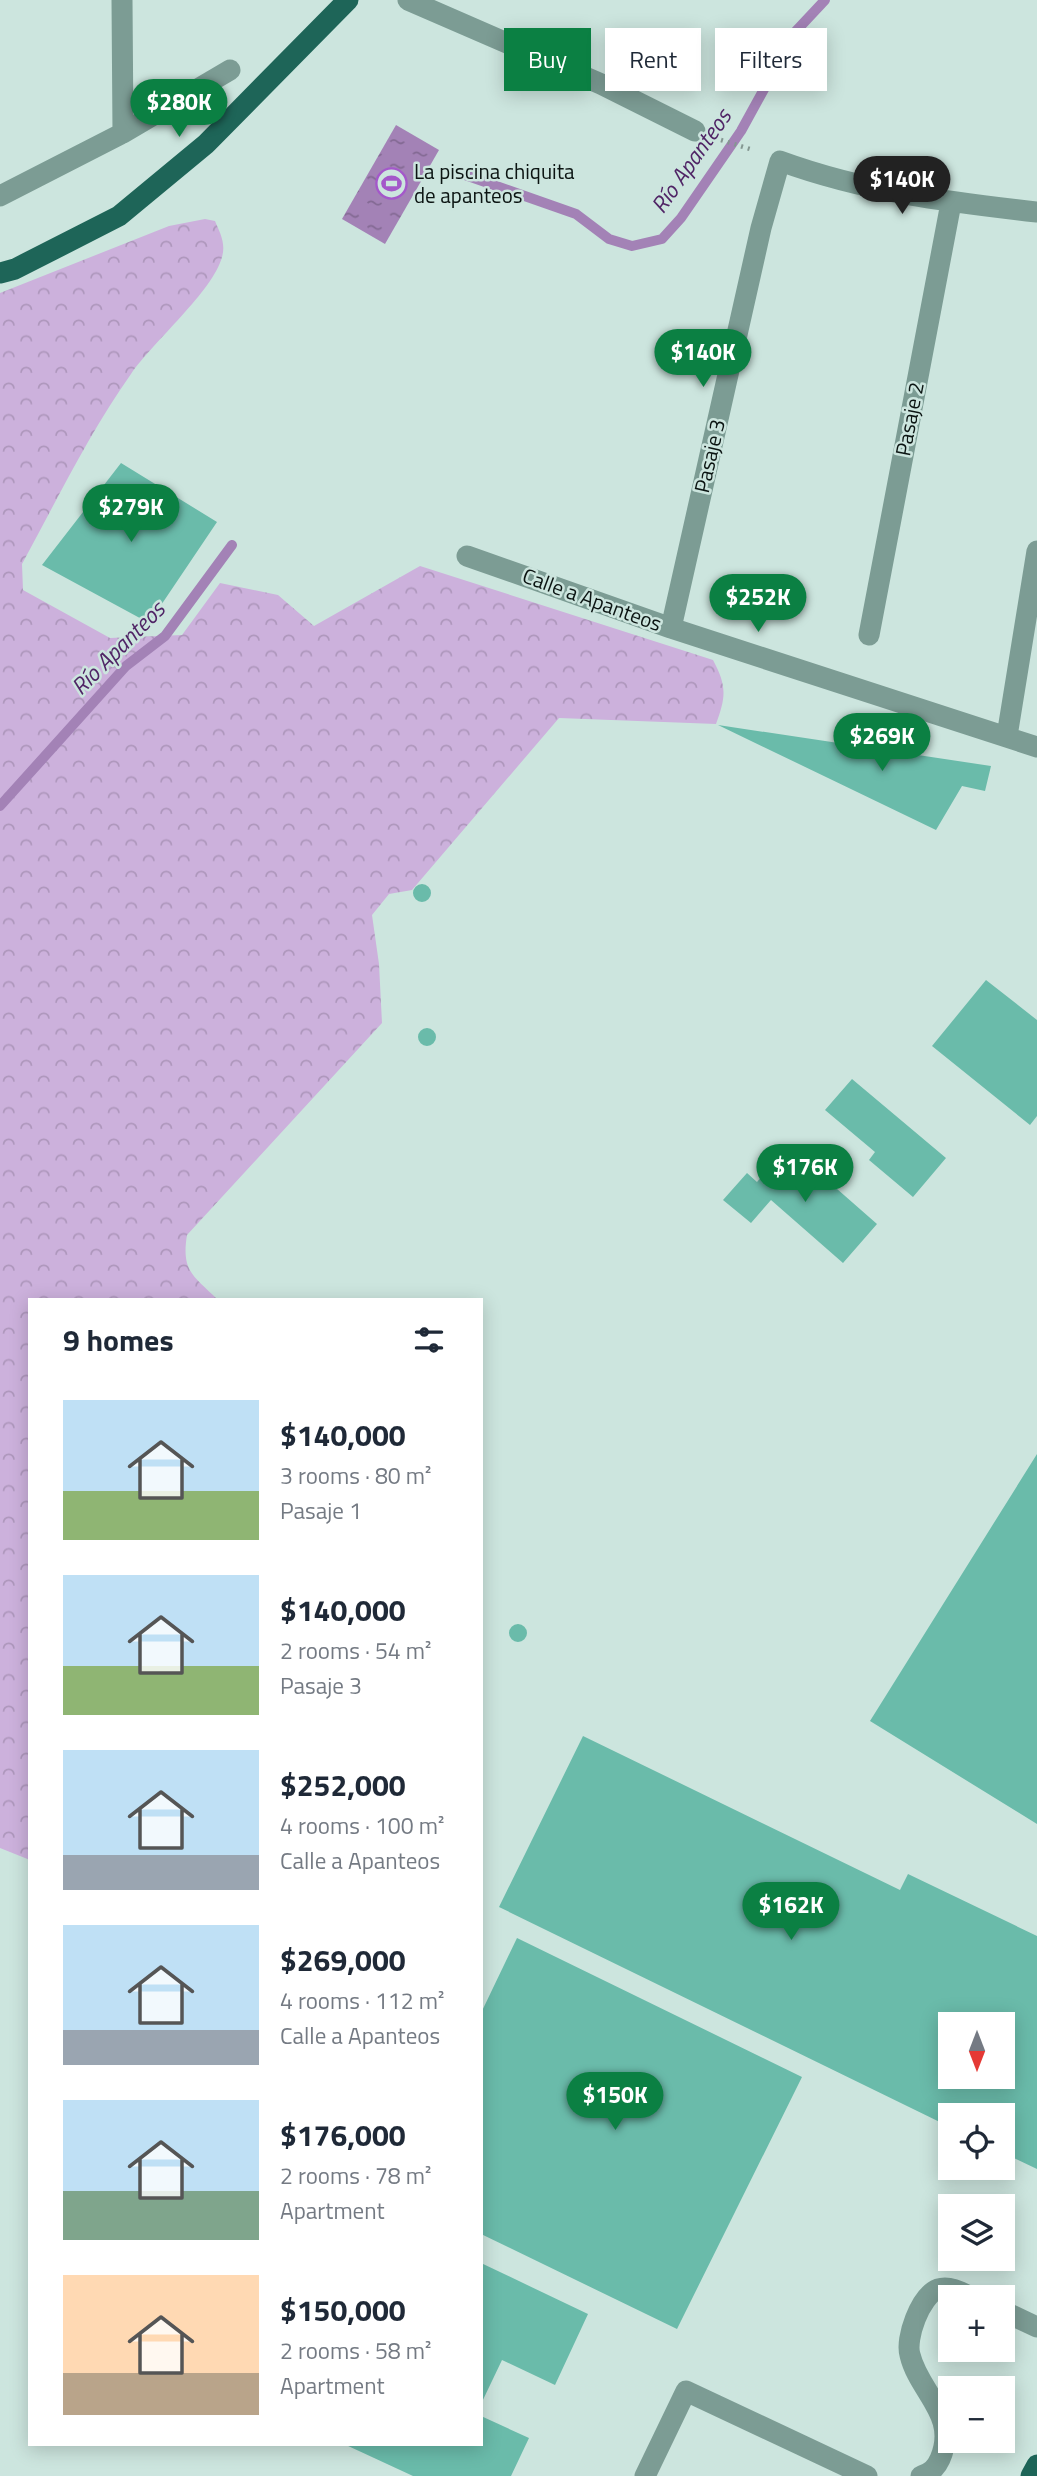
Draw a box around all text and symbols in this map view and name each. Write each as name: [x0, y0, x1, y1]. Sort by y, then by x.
chip: Buy: [504, 28, 591, 91]
chip: Rent: [605, 28, 701, 91]
chip: Filters: [715, 28, 827, 91]
pin: $280K: [130, 80, 228, 139]
text: $280K: [146, 84, 212, 119]
water label: Río Apanteos: [642, 100, 741, 220]
place label: La piscina chiquita de apanteos: [414, 155, 575, 211]
pin: $140K: [853, 156, 951, 216]
text: $140K: [869, 161, 935, 196]
sports icon: La piscina chiquita de apanteos: [374, 167, 408, 201]
pin: $140K: [654, 330, 752, 389]
text: $140K: [670, 334, 736, 369]
street label: Pasaje 2: [886, 379, 932, 459]
street label: Pasaje 3: [685, 416, 733, 496]
pin: $279K: [82, 484, 180, 544]
text: $279K: [98, 489, 164, 524]
street label: Calle a Apanteos: [518, 559, 666, 639]
pin: $252K: [709, 574, 807, 634]
text: $252K: [725, 579, 791, 614]
water label: Río Apanteos: [63, 591, 174, 703]
pin: $269K: [833, 714, 931, 773]
text: $269K: [849, 718, 915, 753]
pin: $176K: [756, 1144, 854, 1204]
text: $176K: [772, 1149, 838, 1184]
text: 9 homes: [63, 1317, 174, 1363]
icon: filters: [410, 1321, 448, 1359]
text: $140,000: [280, 1412, 406, 1458]
icon: home: [119, 1428, 203, 1512]
text: 3 rooms · 80 m²: [280, 1458, 431, 1493]
text: Pasaje 1: [280, 1493, 362, 1528]
text: $140,000: [280, 1587, 406, 1633]
icon: home: [119, 1603, 203, 1687]
text: 2 rooms · 54 m²: [280, 1633, 431, 1668]
text: Pasaje 3: [280, 1668, 362, 1703]
text: $252,000: [280, 1762, 406, 1808]
icon: home: [119, 1778, 203, 1862]
text: 4 rooms · 100 m²: [280, 1808, 444, 1843]
text: Calle a Apanteos: [280, 1843, 440, 1878]
pin: $162K: [742, 1882, 840, 1942]
text: $162K: [758, 1887, 824, 1922]
text: $269,000: [280, 1937, 406, 1983]
icon: home: [119, 1953, 203, 2037]
text: 4 rooms · 112 m²: [280, 1983, 444, 2018]
north arrow: [938, 2012, 1015, 2090]
map controls: [938, 2012, 1015, 2453]
text: Calle a Apanteos: [280, 2018, 440, 2053]
pin: $150K: [566, 2072, 664, 2132]
text: $150K: [582, 2077, 648, 2112]
button: locate: [938, 2103, 1015, 2180]
text: $176,000: [280, 2112, 406, 2158]
icon: home: [119, 2128, 203, 2212]
text: 2 rooms · 78 m²: [280, 2158, 431, 2193]
text: Apartment: [280, 2193, 385, 2228]
button: layers: [938, 2194, 1015, 2271]
button: +: [938, 2285, 1015, 2362]
text: $150,000: [280, 2287, 406, 2333]
icon: home: [119, 2303, 203, 2387]
text: 2 rooms · 58 m²: [280, 2333, 431, 2368]
text: Apartment: [280, 2368, 385, 2403]
button: −: [938, 2376, 1015, 2453]

